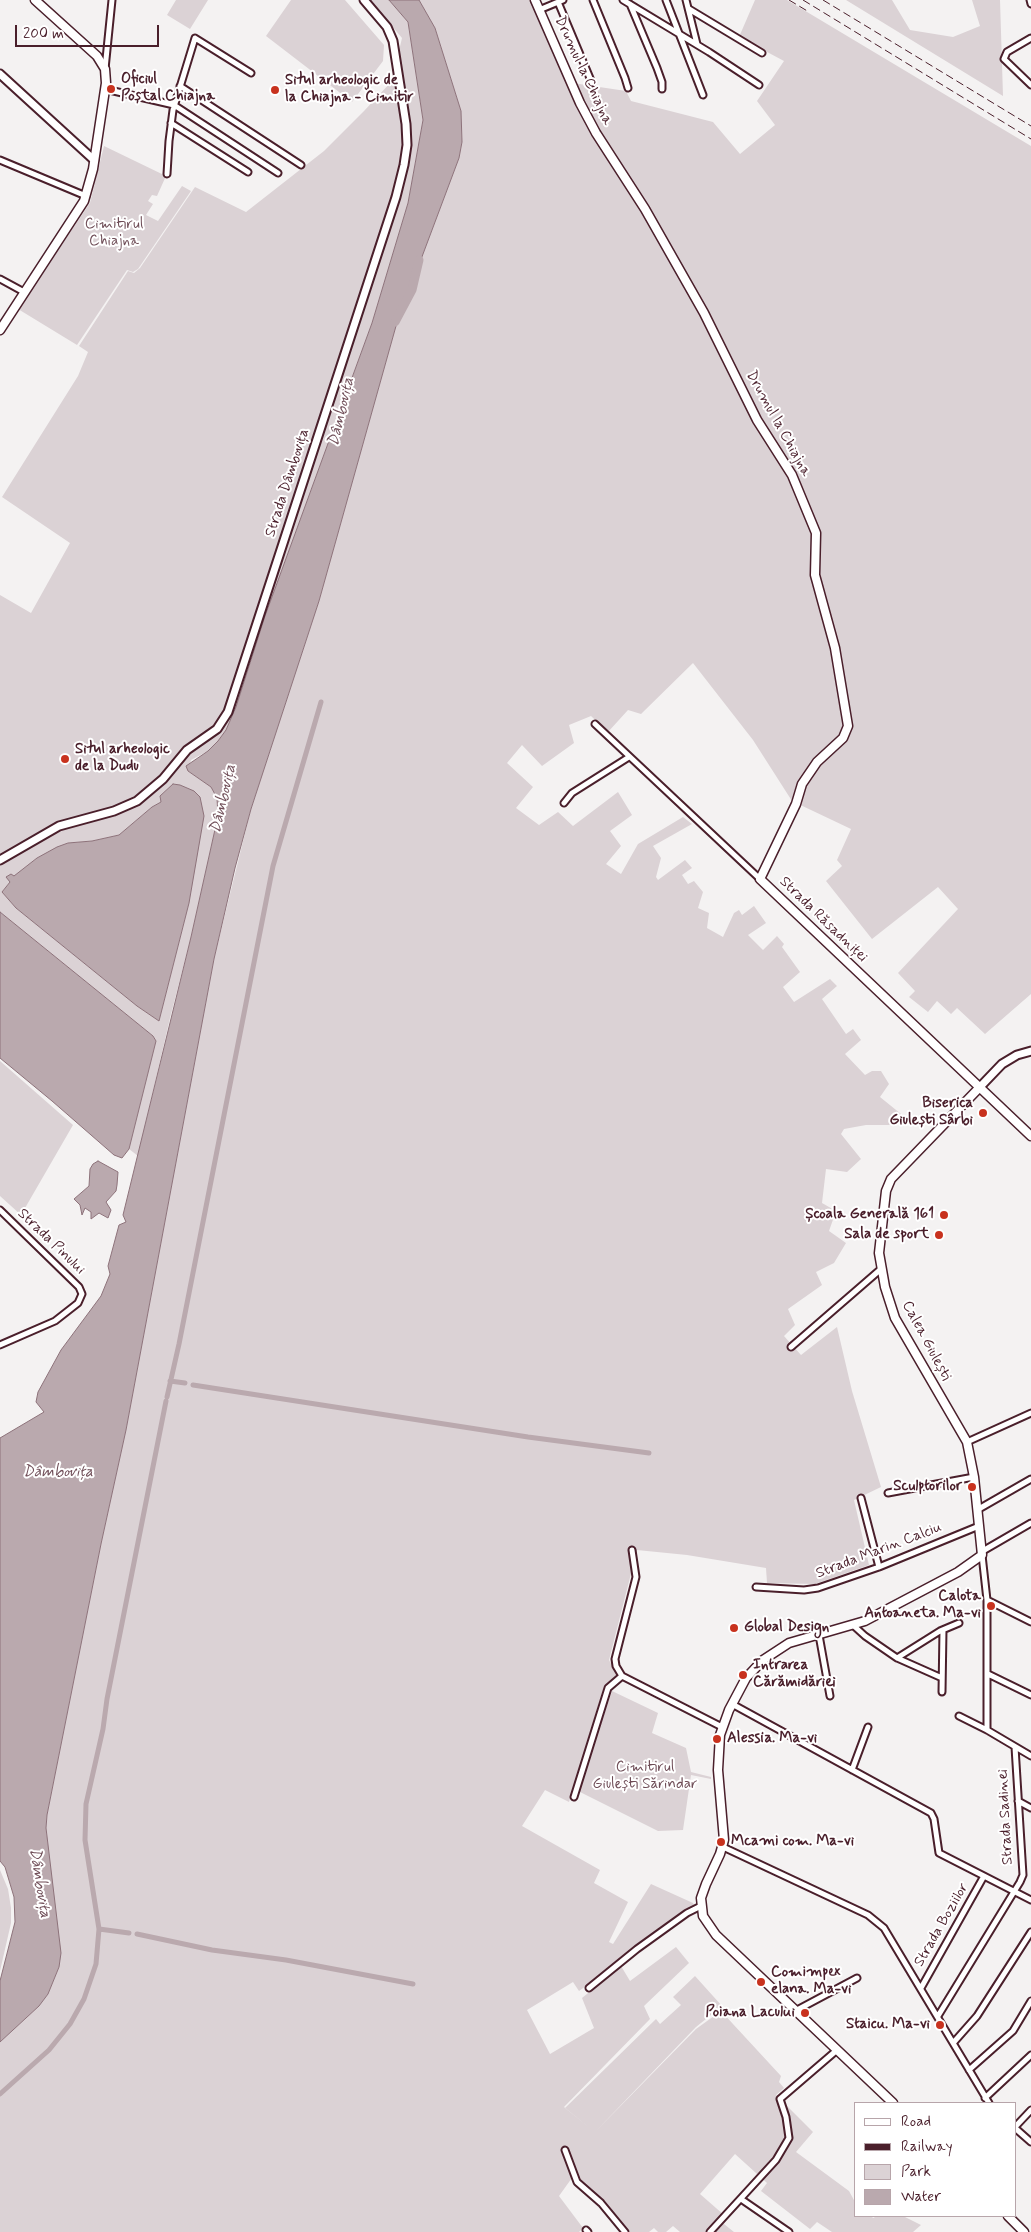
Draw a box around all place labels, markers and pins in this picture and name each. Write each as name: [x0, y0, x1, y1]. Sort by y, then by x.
place label: Oficiul Poștal Chiajna: [121, 71, 215, 106]
place label: Situl arheologic de la Chiajna - Cimitir: [285, 72, 414, 107]
marker: Oficiul Poștal Chiajna: [105, 83, 117, 95]
marker: Situl arheologic de la Chiajna - Cimitir: [269, 84, 281, 96]
place label: Situl arheologic de la Dudu: [75, 741, 170, 776]
marker: Situl arheologic de la Dudu: [59, 753, 71, 765]
place label: Biserica Giulești Sârbi: [889, 1095, 973, 1130]
marker: Biserica Giulești Sârbi: [977, 1107, 989, 1119]
place label: Școala Generală 161: [805, 1206, 934, 1224]
marker: Școala Generală 161: [938, 1209, 950, 1221]
place label: Sala de sport: [844, 1226, 929, 1244]
marker: Sala de sport: [933, 1229, 945, 1241]
place label: Sculptorilor: [893, 1478, 962, 1496]
marker: Sculptorilor: [966, 1481, 978, 1493]
place label: Calota Antoaneta. Ma-vi: [864, 1588, 981, 1623]
marker: Calota Antoaneta. Ma-vi: [985, 1600, 997, 1612]
place label: Global Design: [744, 1619, 829, 1637]
marker: Global Design: [728, 1622, 740, 1634]
place label: Intrarea Cărămidăriei: [753, 1657, 836, 1692]
marker: Intrarea Cărămidăriei: [737, 1669, 749, 1681]
place label: Alessia. Ma-vi: [727, 1730, 817, 1748]
marker: Alessia. Ma-vi: [711, 1733, 723, 1745]
place label: Mcami com. Ma-vi: [731, 1833, 854, 1851]
marker: Mcami com. Ma-vi: [715, 1836, 727, 1848]
place label: Comimpex elana. Ma-vi: [771, 1964, 851, 1999]
marker: Comimpex elana. Ma-vi: [755, 1976, 767, 1988]
place label: Poiana Lacului: [706, 2004, 795, 2022]
marker: Poiana Lacului: [799, 2007, 811, 2019]
place label: Staicu. Ma-vi: [846, 2016, 930, 2034]
marker: Staicu. Ma-vi: [934, 2019, 946, 2031]

